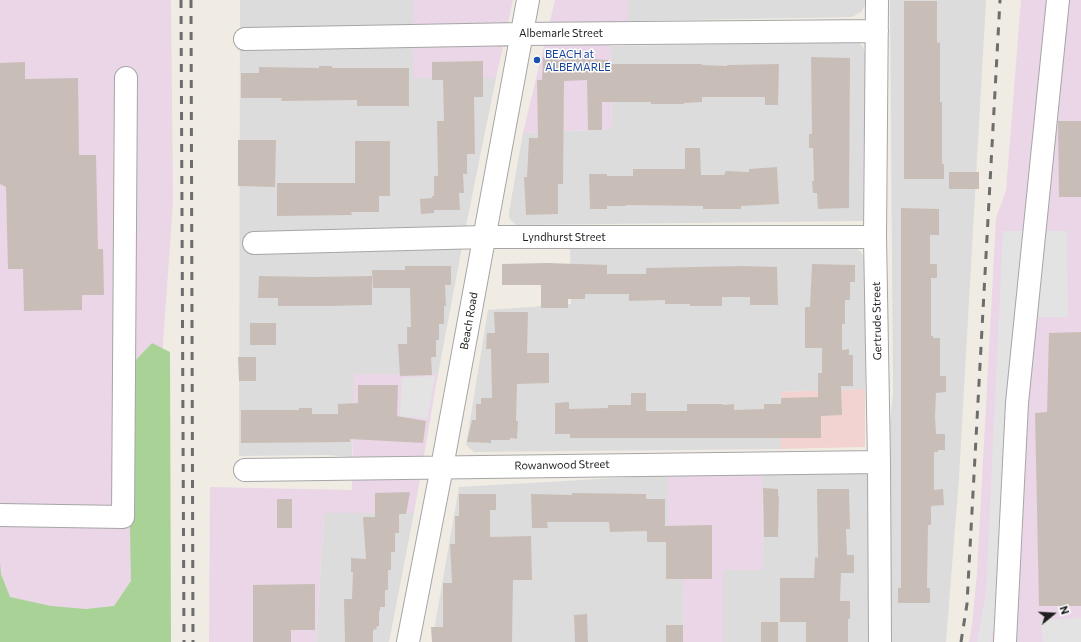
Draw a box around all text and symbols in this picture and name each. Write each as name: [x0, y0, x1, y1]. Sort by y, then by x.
street label: Albemarle Street: [519, 26, 603, 40]
place label: BEACH at ALBEMARLE: [545, 47, 611, 73]
marker: BEACH at ALBEMARLE: [532, 55, 542, 65]
street label: Lyndhurst Street: [522, 230, 606, 244]
street label: Gertrude Street: [870, 282, 884, 360]
street label: Beach Road: [457, 291, 481, 351]
street label: Rowanwood Street: [514, 458, 610, 472]
north arrow: [1033, 594, 1073, 634]
text: N: [1057, 604, 1072, 616]

